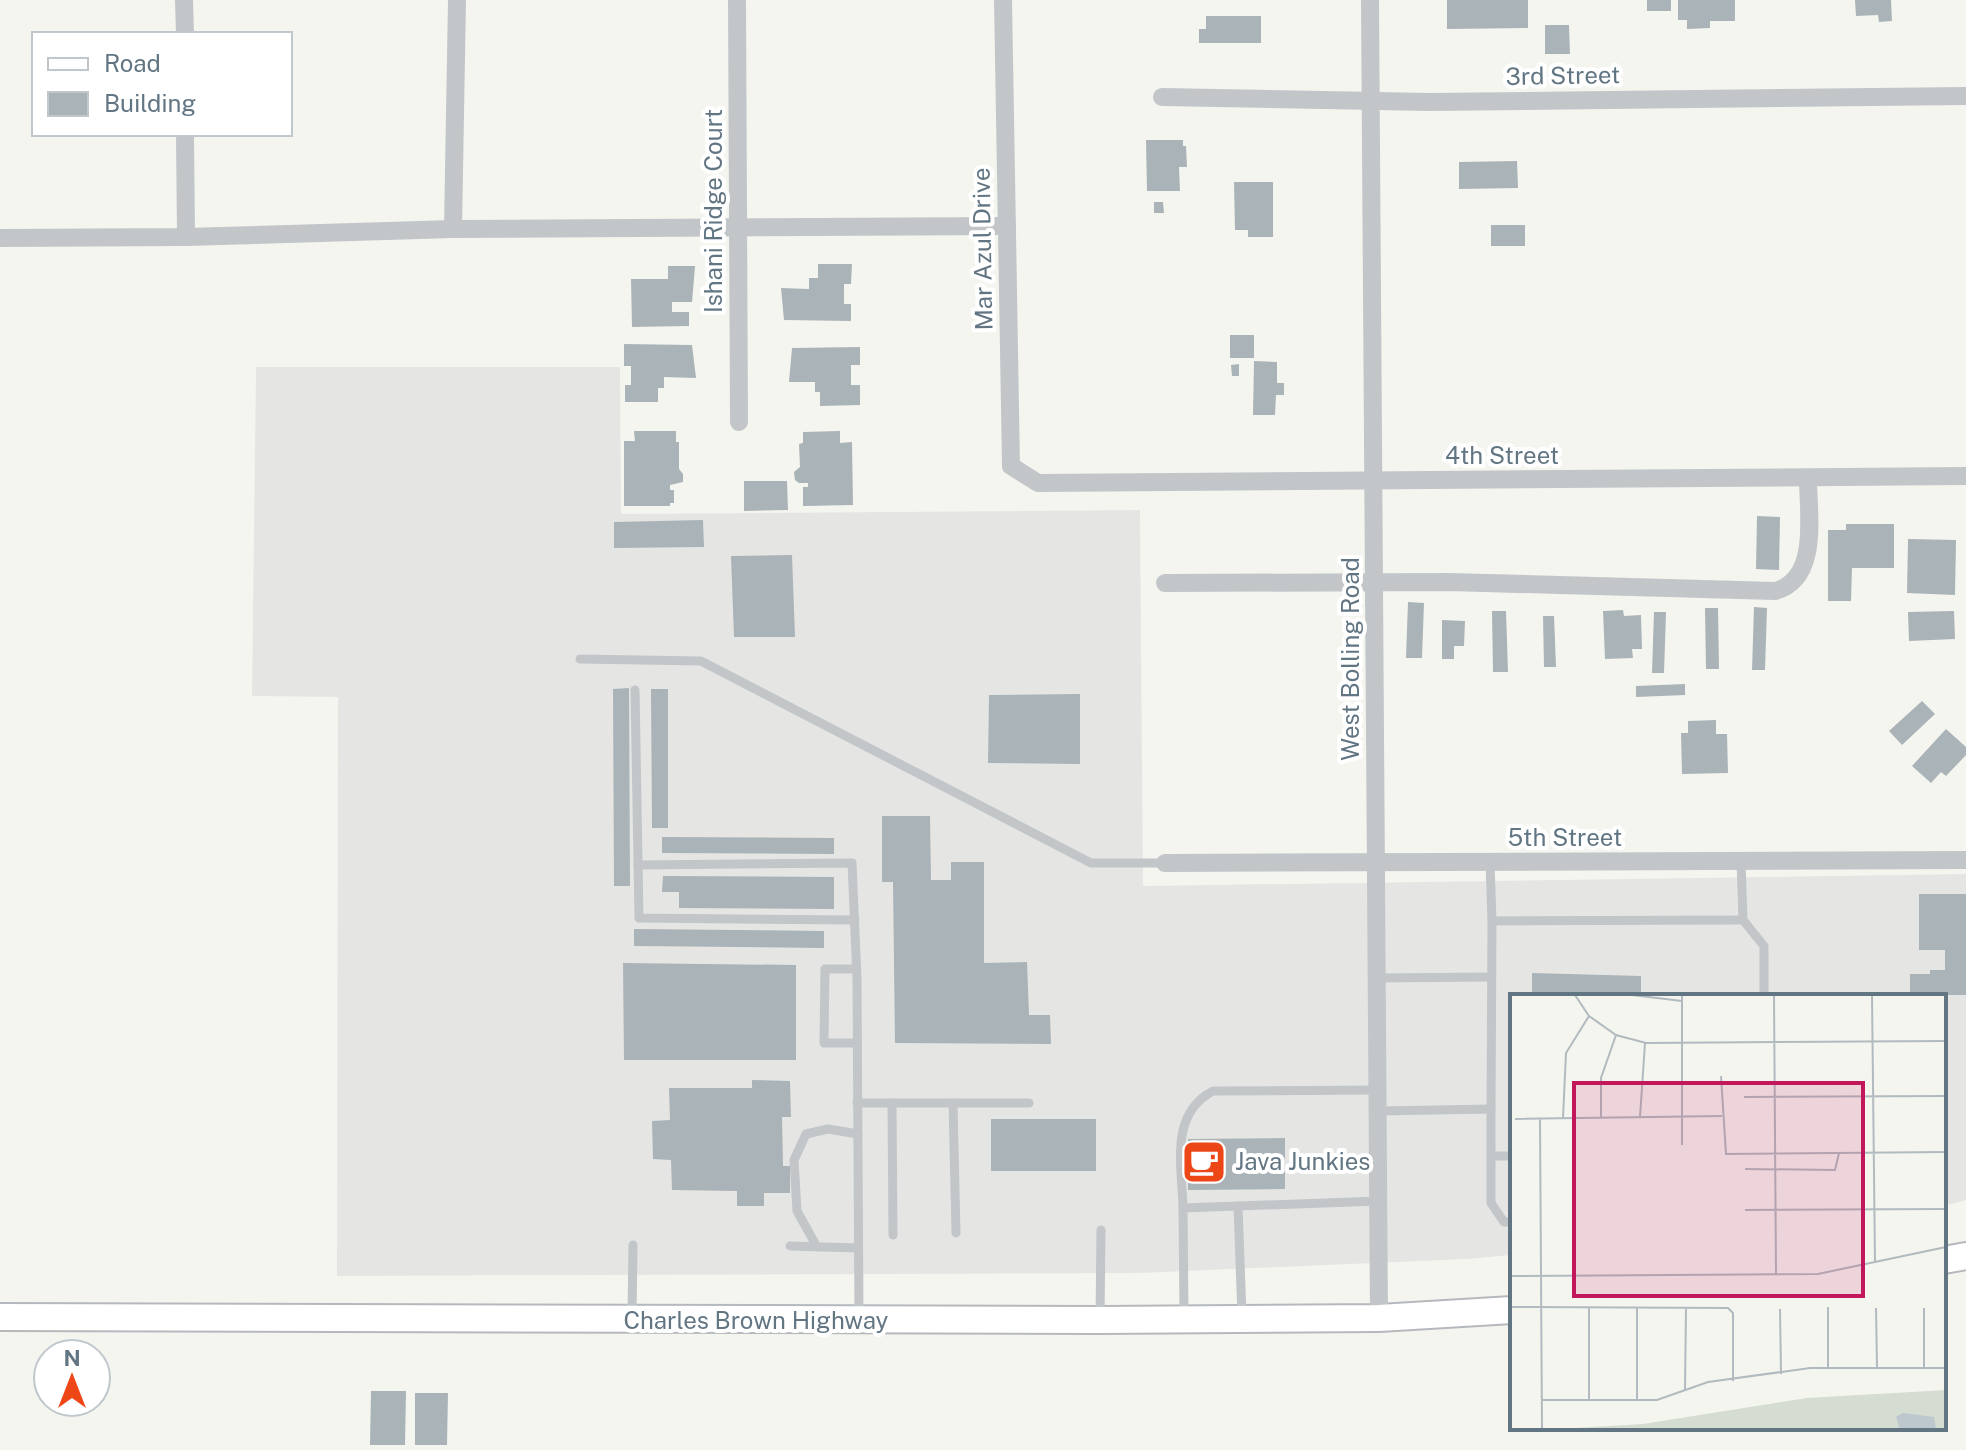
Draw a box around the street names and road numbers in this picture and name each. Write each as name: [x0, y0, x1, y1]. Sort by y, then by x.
street label: 3rd Street: [1505, 60, 1620, 90]
street label: Ishani Ridge Court: [699, 109, 727, 313]
street label: Mar Azul Drive: [967, 167, 997, 331]
street label: 4th Street: [1445, 441, 1559, 469]
street label: West Bolling Road: [1336, 557, 1364, 761]
street label: 5th Street: [1508, 823, 1622, 851]
street label: Charles Brown Highway: [624, 1306, 889, 1334]

